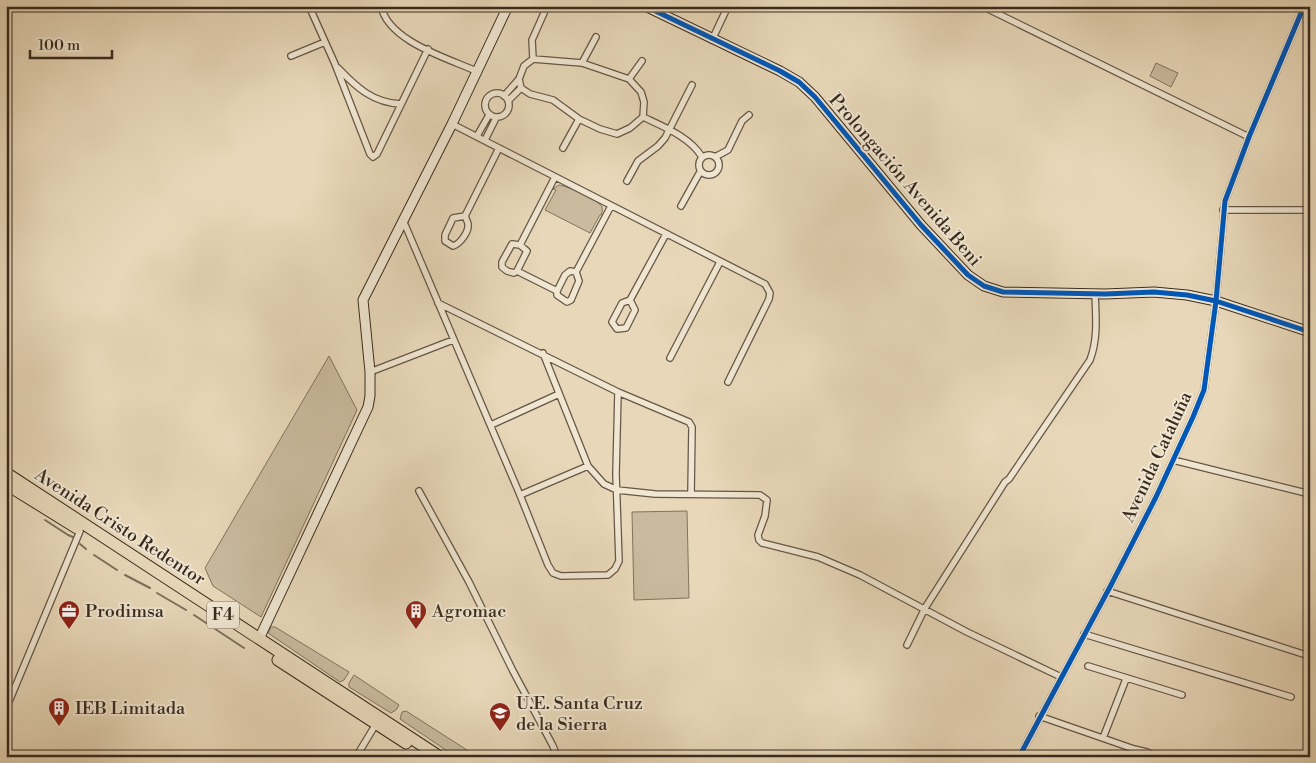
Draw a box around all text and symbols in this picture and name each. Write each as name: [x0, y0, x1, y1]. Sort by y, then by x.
scale bar: [30, 28, 112, 60]
text: 100 m: [38, 36, 80, 55]
street label: Prolongación Avenida Beni: [824, 89, 986, 271]
street label: Avenida Cataluña: [1116, 387, 1198, 527]
street label: Avenida Cristo Redentor: [29, 463, 210, 591]
office icon: Prodimsa: [57, 599, 81, 630]
building icon: Agromac: [404, 599, 428, 630]
place label: Prodimsa: [85, 600, 165, 623]
place label: Agromac: [431, 600, 506, 623]
road number: F4: [207, 602, 239, 628]
place label: U.E. Santa Cruz de la Sierra: [516, 692, 643, 736]
building icon: IEB Limitada: [47, 696, 71, 727]
place label: IEB Limitada: [75, 697, 186, 720]
school or university icon: U.E. Santa Cruz de la Sierra: [488, 701, 512, 732]

